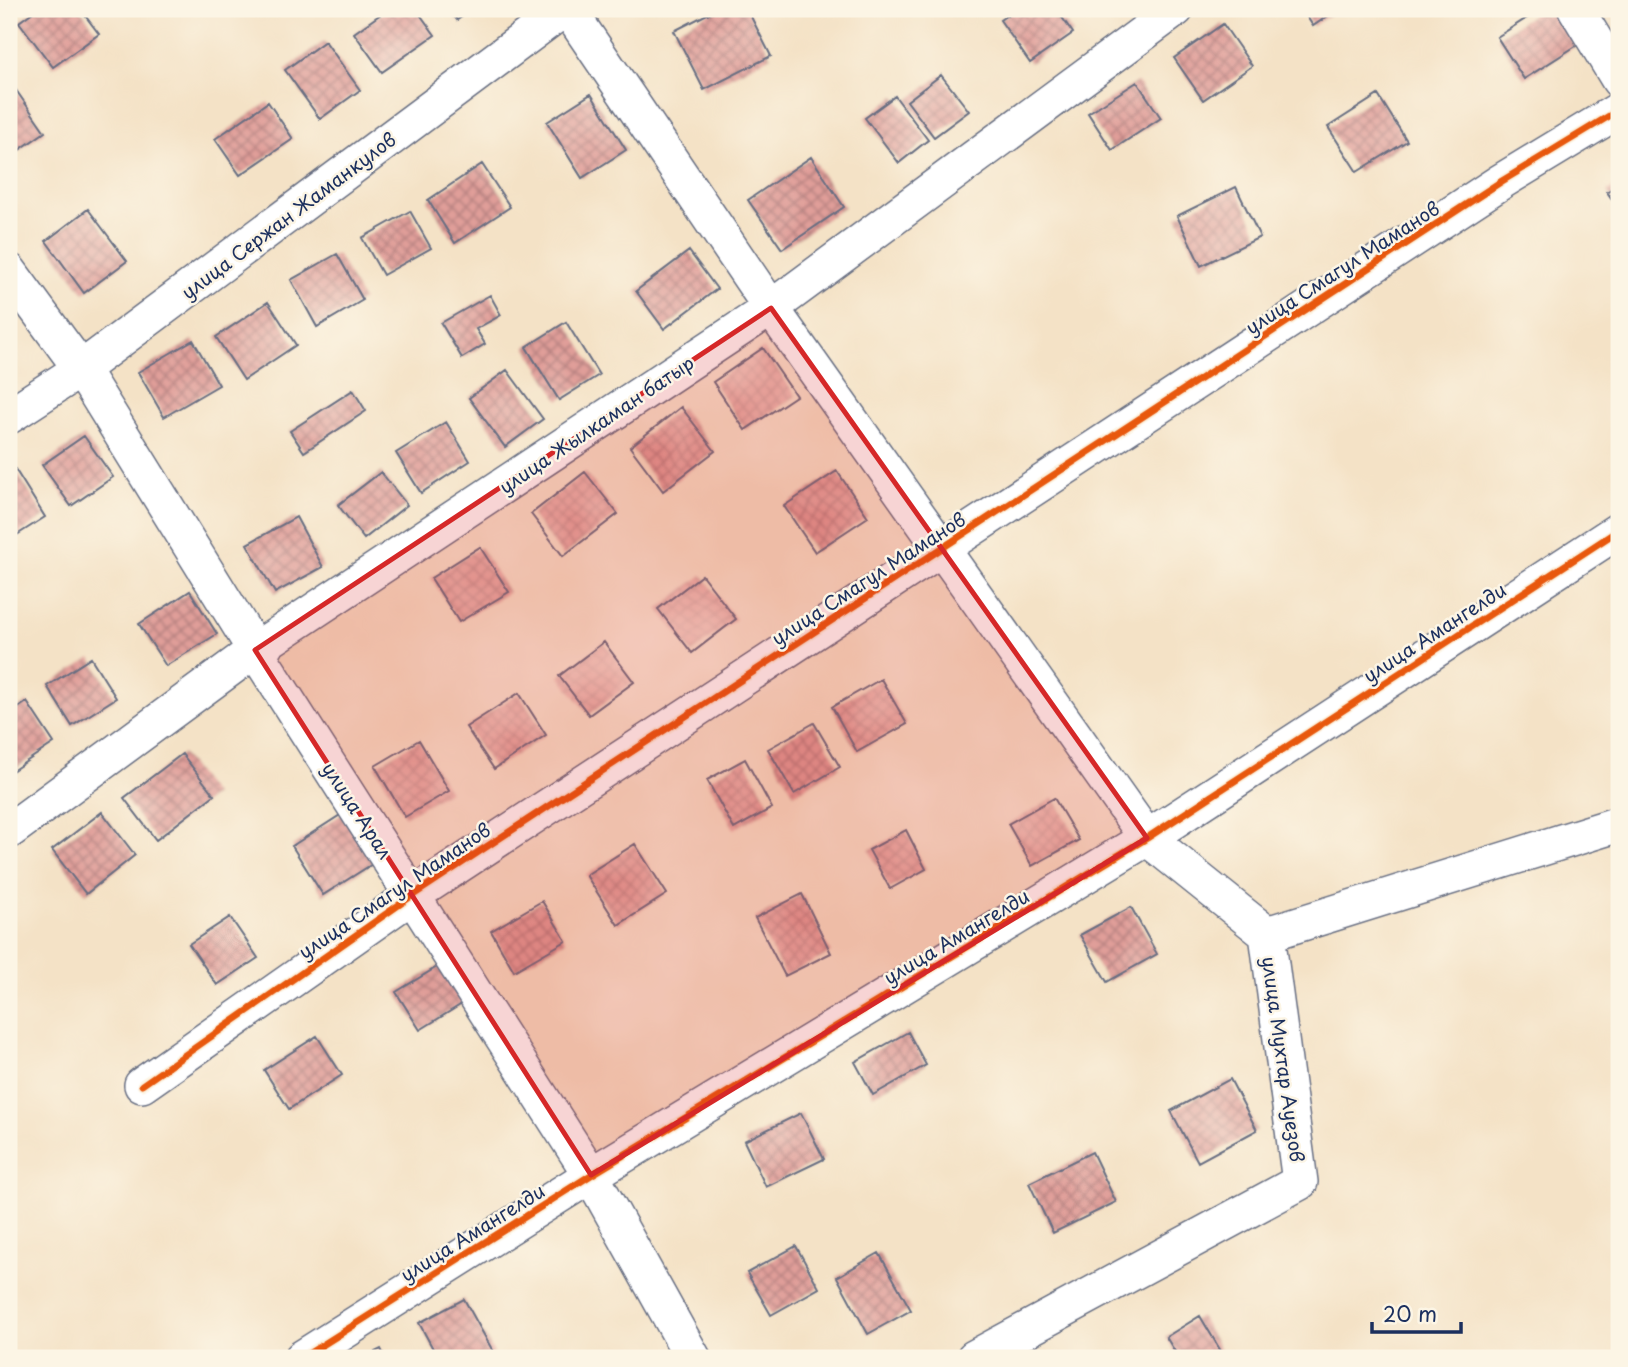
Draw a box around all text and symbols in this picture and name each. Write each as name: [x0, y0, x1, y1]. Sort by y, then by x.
street label: улица Сержан Жаманкулов: [175, 125, 401, 305]
street label: улица Смагул Маманов: [1239, 194, 1445, 340]
street label: улица Жылкаман батыр: [493, 348, 699, 500]
street label: улица Смагул Маманов: [765, 505, 971, 651]
street label: улица Амангелди: [1357, 575, 1511, 689]
street label: улица Арал: [316, 756, 400, 864]
street label: улица Смагул Маманов: [292, 815, 496, 965]
street label: улица Амангелди: [878, 881, 1034, 991]
street label: улица Мухтар Ауезов: [1256, 954, 1312, 1164]
street label: улица Амангелди: [394, 1176, 550, 1288]
scale bar: [1372, 1290, 1462, 1334]
text: 20 m: [1383, 1297, 1437, 1329]

